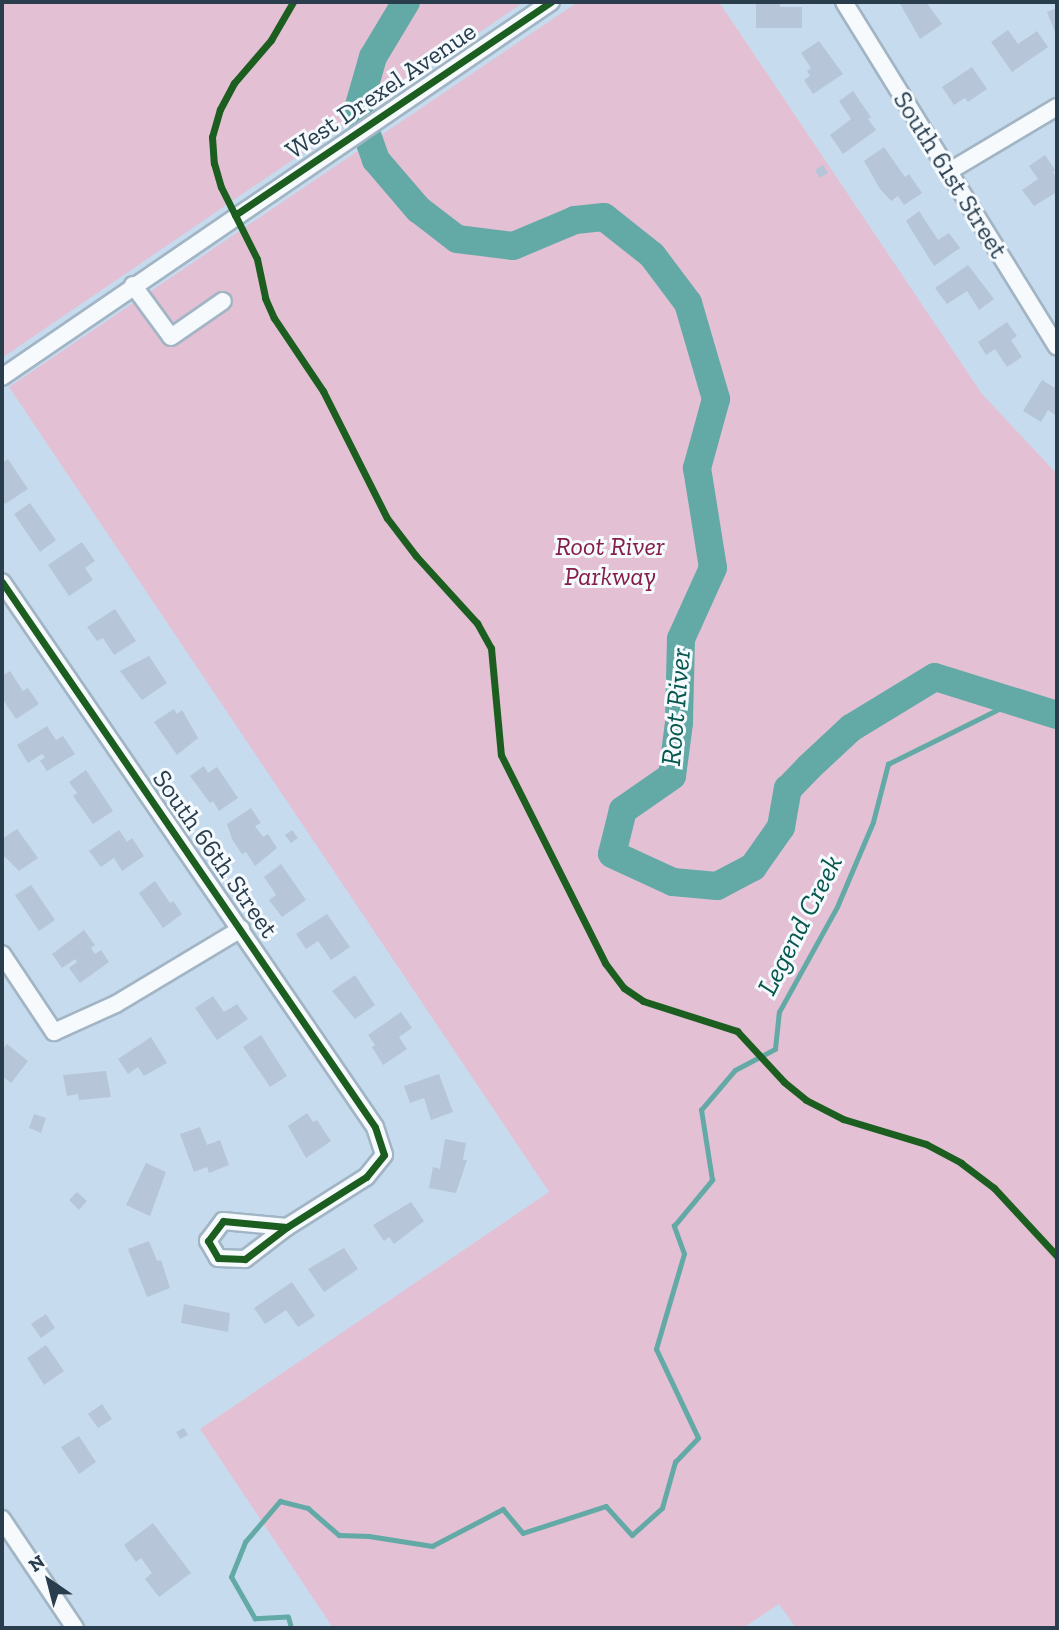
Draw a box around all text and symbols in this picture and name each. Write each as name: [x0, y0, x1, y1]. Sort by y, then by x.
street label: West Drexel Avenue: [280, 15, 482, 167]
street label: South 61st Street: [886, 86, 1014, 264]
park label: Root River Parkway: [555, 531, 665, 592]
water label: Root River: [654, 647, 698, 767]
street label: South 66th Street: [145, 764, 285, 944]
water label: Legend Creek: [750, 849, 850, 1001]
north arrow: [14, 1546, 84, 1616]
text: N: [24, 1550, 49, 1577]

